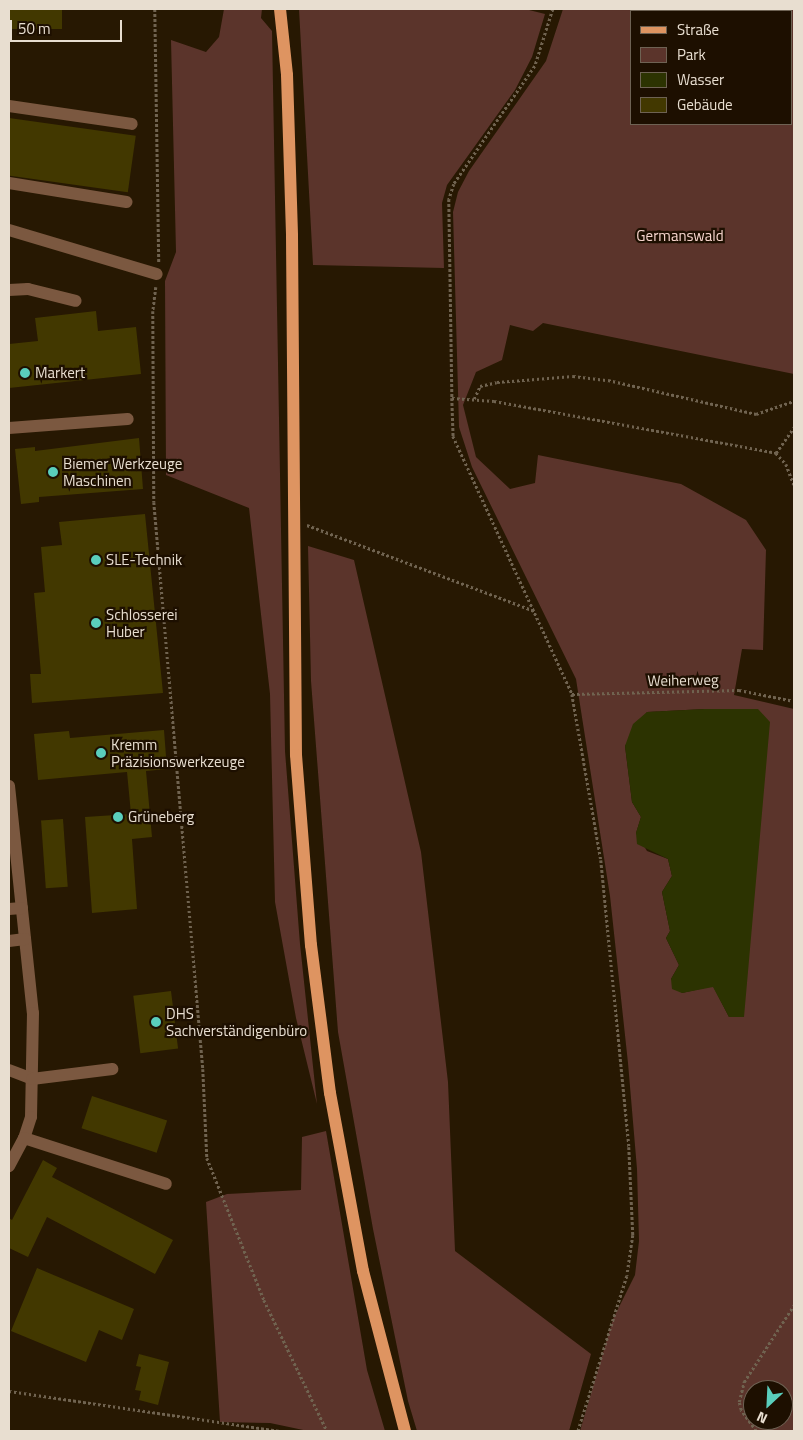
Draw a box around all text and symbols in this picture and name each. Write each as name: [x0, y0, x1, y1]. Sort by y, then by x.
scale bar: [12, 10, 125, 42]
legend: [630, 10, 793, 125]
text: 50 m: [18, 17, 51, 40]
text: Straße: [677, 18, 719, 41]
text: Park: [677, 43, 706, 66]
text: Wasser: [677, 68, 724, 91]
text: Gebäude: [677, 93, 733, 116]
park label: Germanswald: [636, 227, 724, 245]
place label: Markert: [35, 364, 85, 382]
marker: Markert: [19, 367, 31, 379]
place label: Biemer Werkzeuge Maschinen: [63, 454, 182, 489]
marker: Biemer Werkzeuge Maschinen: [47, 466, 59, 478]
place label: SLE-Technik: [106, 551, 182, 569]
marker: SLE-Technik: [90, 554, 102, 566]
place label: Schlosserei Huber: [106, 605, 178, 640]
marker: Schlosserei Huber: [90, 617, 102, 629]
street label: Weiherweg: [647, 670, 719, 690]
place label: Kremm Präzisionswerkzeuge: [111, 735, 245, 770]
marker: Kremm Präzisionswerkzeuge: [95, 747, 107, 759]
place label: Grüneberg: [128, 808, 194, 826]
marker: Grüneberg: [112, 811, 124, 823]
place label: DHS Sachverständigenbüro: [166, 1004, 307, 1039]
marker: DHS Sachverständigenbüro: [150, 1016, 162, 1028]
north arrow: [743, 1380, 793, 1430]
text: N: [753, 1407, 771, 1430]

